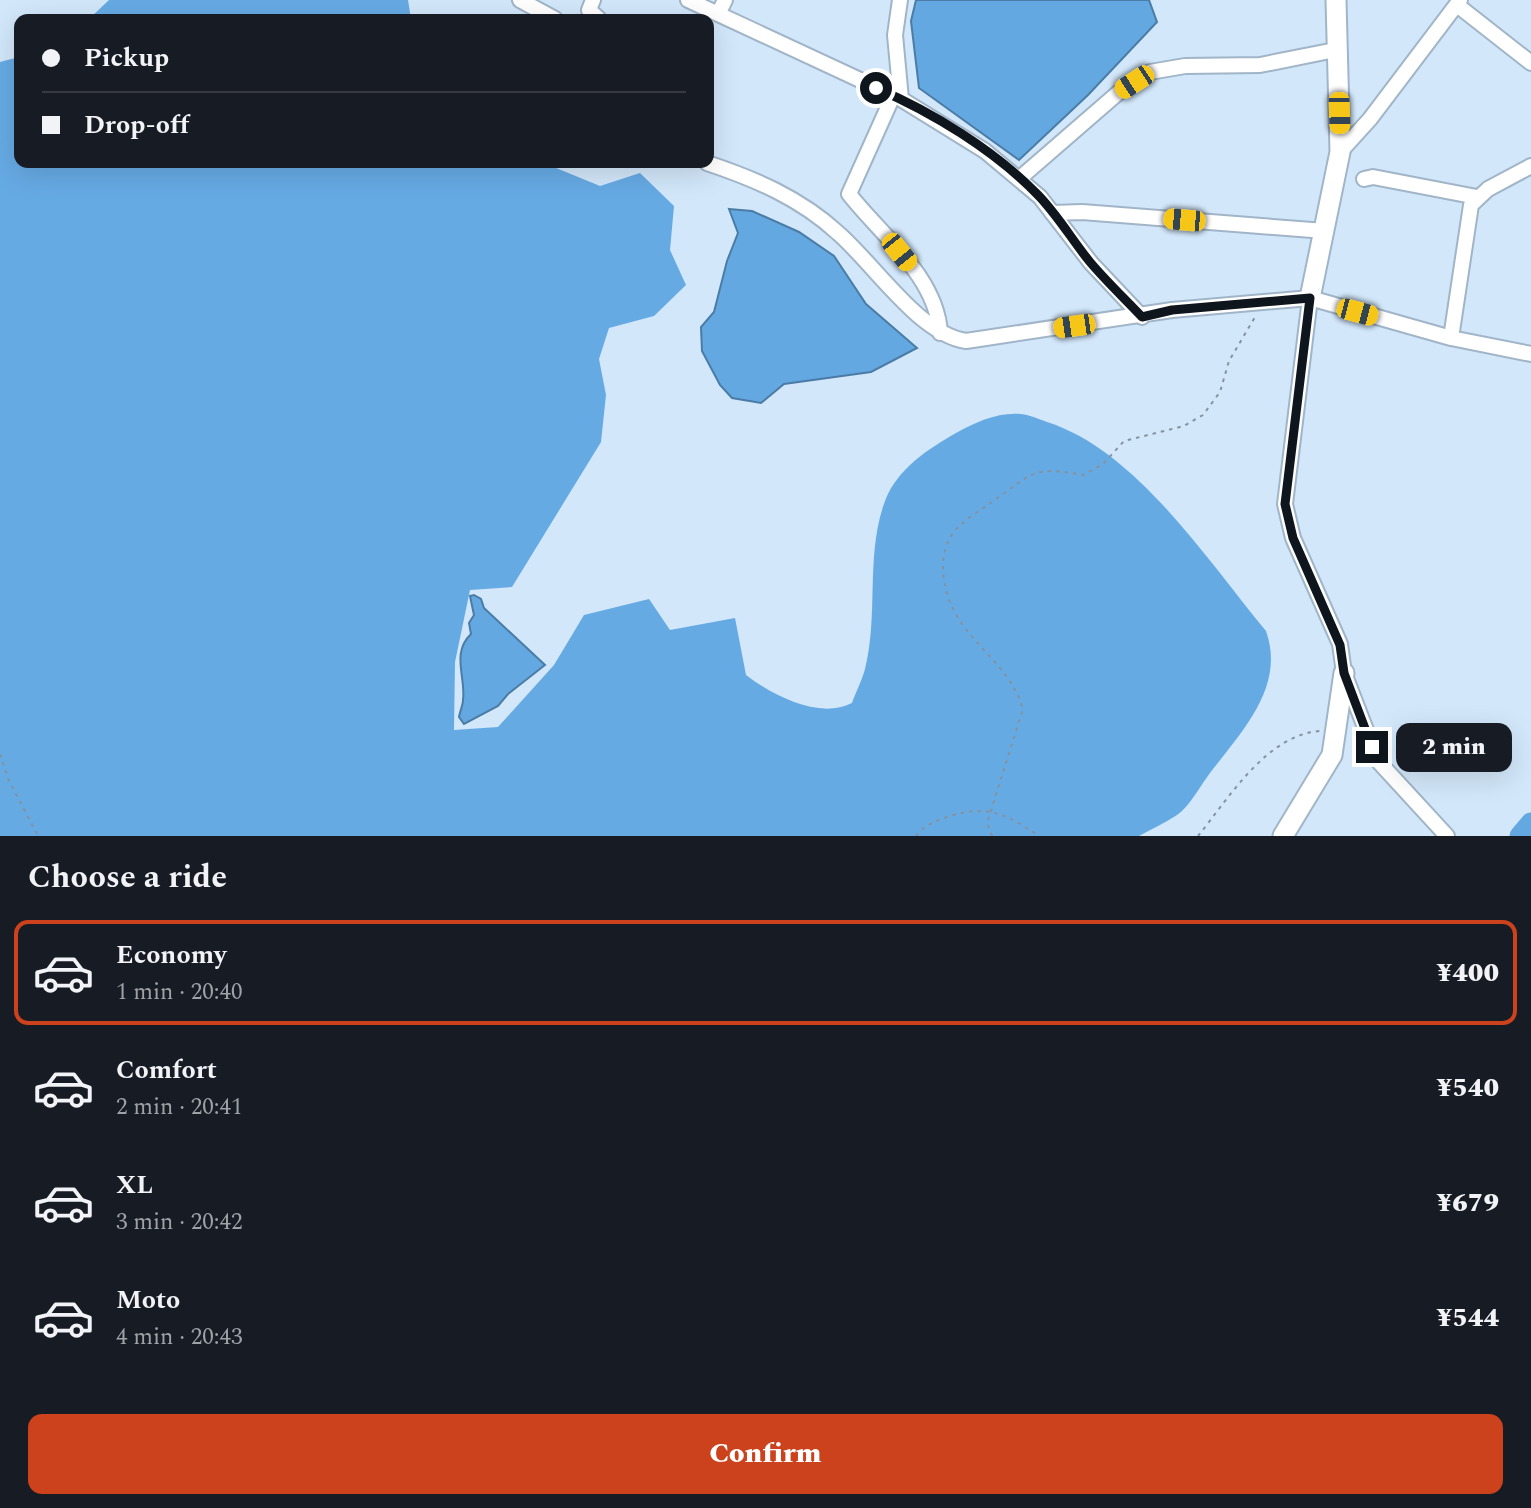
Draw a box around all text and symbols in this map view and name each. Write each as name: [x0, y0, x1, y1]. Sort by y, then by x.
text: Pickup: [84, 38, 169, 78]
car: [1111, 62, 1158, 102]
route start: [860, 72, 892, 104]
car: [1328, 92, 1351, 134]
text: Drop-off: [84, 105, 189, 145]
car: [1163, 208, 1206, 232]
car: [878, 229, 921, 275]
car: [1334, 296, 1381, 328]
car: [1052, 313, 1097, 339]
callout: 2 min: [1396, 722, 1512, 772]
text: 2 min: [1422, 730, 1486, 765]
route end: [1356, 731, 1388, 763]
text: Choose a ride: [28, 853, 227, 902]
text: Economy: [116, 935, 226, 975]
icon: car: [32, 941, 95, 1004]
text: ¥400: [1437, 953, 1499, 993]
text: 1 min · 20:40: [116, 975, 243, 1010]
text: Comfort: [116, 1050, 217, 1090]
icon: car: [32, 1056, 95, 1119]
text: ¥540: [1437, 1068, 1499, 1108]
text: 2 min · 20:41: [116, 1090, 243, 1125]
text: XL: [116, 1165, 153, 1205]
icon: car: [32, 1171, 95, 1234]
text: ¥679: [1437, 1183, 1499, 1223]
text: 3 min · 20:42: [116, 1205, 243, 1240]
text: Moto: [116, 1280, 180, 1320]
icon: car: [32, 1286, 95, 1349]
text: ¥544: [1437, 1298, 1499, 1338]
text: 4 min · 20:43: [116, 1320, 243, 1355]
button: Confirm: [28, 1414, 1503, 1494]

